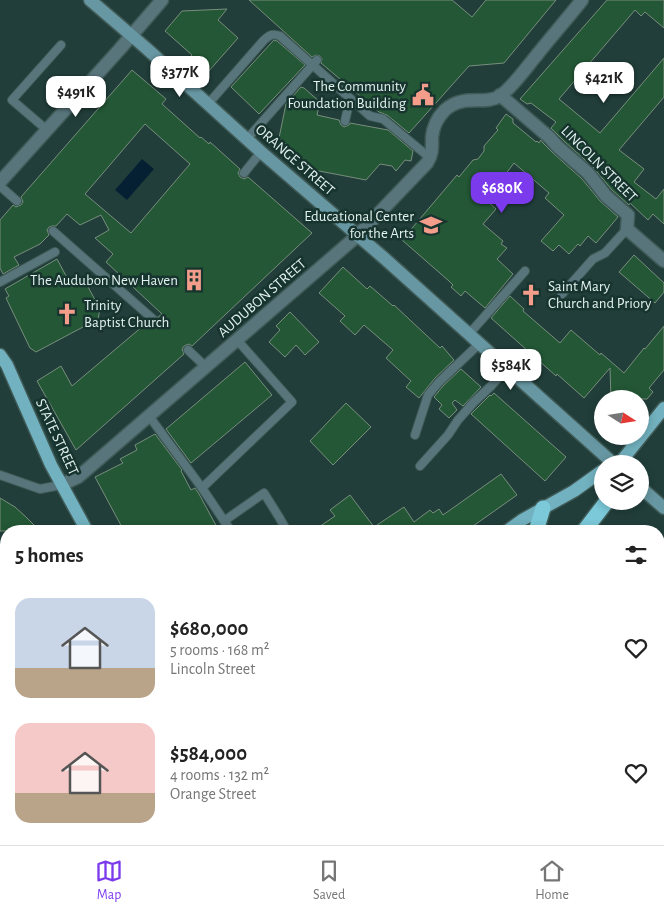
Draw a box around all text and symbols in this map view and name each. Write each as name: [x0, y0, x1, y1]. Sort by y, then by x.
pin: $377K: [145, 56, 215, 98]
pin: $421K: [569, 62, 639, 104]
text: $377K: [161, 64, 199, 80]
text: $421K: [585, 70, 623, 86]
pin: $491K: [41, 76, 111, 118]
place label: The Community Foundation Building: [287, 79, 407, 111]
public building icon: The Community Foundation Building: [410, 82, 436, 108]
text: $491K: [57, 84, 95, 100]
street label: ORANGE STREET: [253, 122, 338, 199]
street label: LINCOLN STREET: [558, 123, 640, 205]
pin: $680K: [467, 172, 537, 214]
text: $680K: [482, 180, 522, 196]
place label: Educational Center for the Arts: [304, 209, 414, 241]
school or university icon: Educational Center for the Arts: [418, 212, 444, 238]
street label: AUDUBON STREET: [215, 255, 309, 340]
building icon: The Audubon New Haven: [181, 267, 207, 293]
place label: The Audubon New Haven: [30, 273, 178, 288]
place label: Saint Mary Church and Priory: [548, 279, 652, 311]
church icon: Saint Mary Church and Priory: [518, 282, 544, 308]
place label: Trinity Baptist Church: [84, 298, 169, 330]
church icon: Trinity Baptist Church: [54, 301, 80, 327]
pin: $584K: [476, 348, 546, 391]
text: $584K: [491, 357, 531, 373]
north arrow: [594, 390, 649, 445]
map controls: [594, 390, 649, 510]
street label: STATE STREET: [33, 396, 82, 478]
button: layers: [594, 455, 649, 510]
icon: filters: [622, 541, 650, 569]
text: 5 homes: [15, 545, 84, 566]
icon: home: [55, 618, 115, 678]
text: $680,000: [170, 618, 249, 639]
icon: heart: [622, 634, 650, 662]
text: 5 rooms · 168 m²: [170, 642, 269, 658]
text: Lincoln Street: [170, 661, 255, 677]
icon: home: [55, 743, 115, 803]
text: $584,000: [170, 743, 247, 764]
icon: heart: [622, 759, 650, 787]
text: 4 rooms · 132 m²: [170, 767, 269, 783]
text: Orange Street: [170, 786, 256, 802]
tab: Map: [95, 857, 123, 904]
tab: Saved: [313, 857, 345, 904]
tab: Home: [535, 857, 569, 904]

